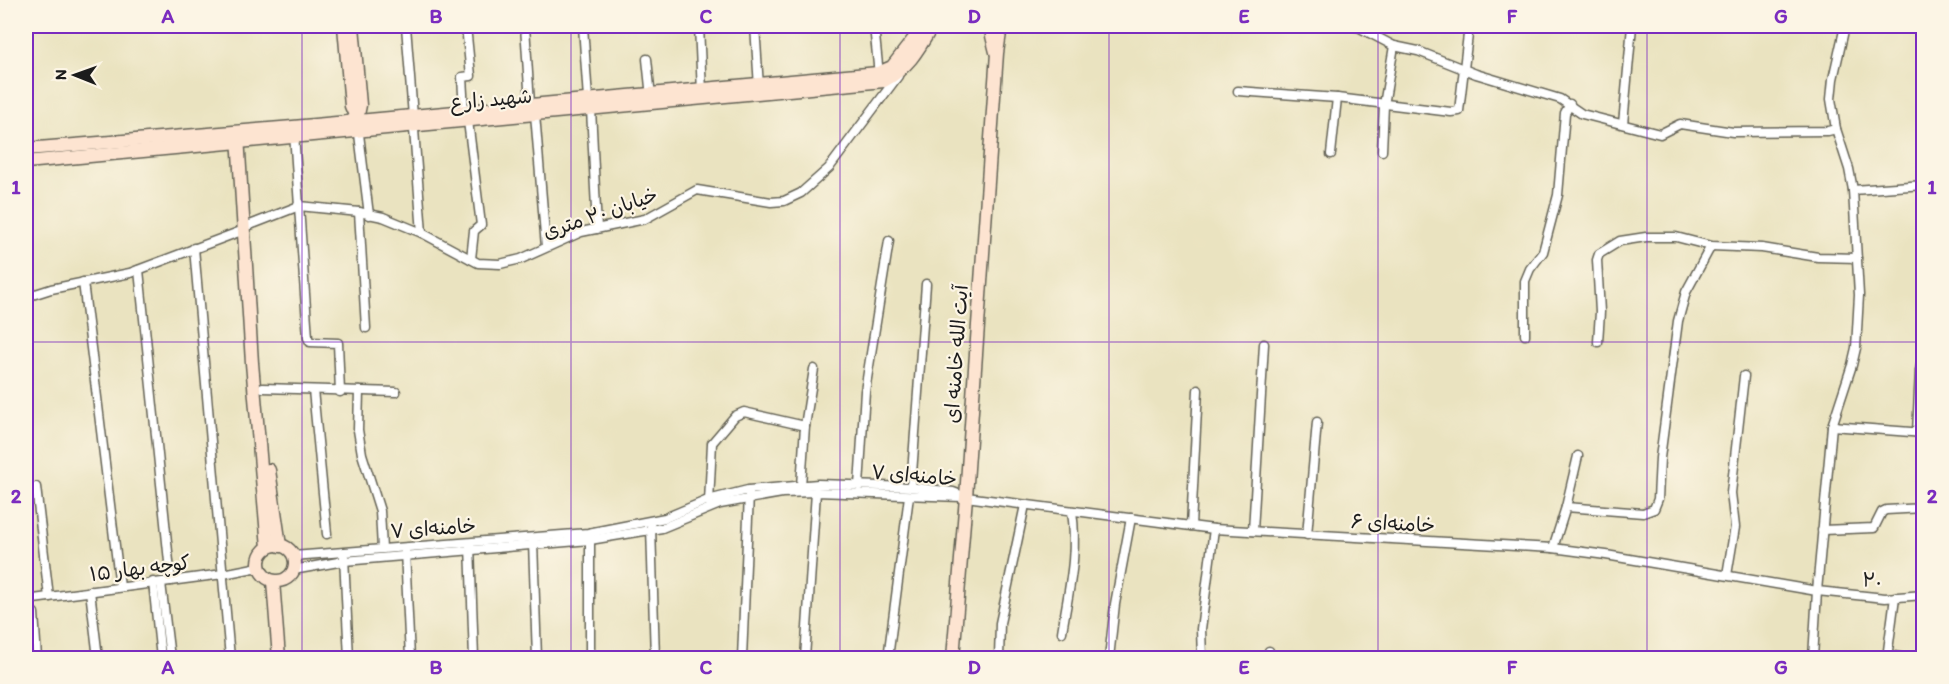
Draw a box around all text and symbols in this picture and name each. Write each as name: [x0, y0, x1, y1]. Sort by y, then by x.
text: A: [161, 4, 175, 28]
text: B: [430, 4, 443, 28]
text: C: [700, 4, 713, 28]
text: D: [967, 4, 981, 28]
text: E: [1238, 4, 1250, 28]
text: F: [1507, 4, 1518, 28]
text: G: [1774, 4, 1788, 28]
north arrow: [45, 45, 105, 105]
text: N: [51, 69, 70, 80]
street label: شهید زارع: [449, 83, 533, 117]
text: 1: [11, 175, 21, 199]
text: 1: [1927, 175, 1937, 199]
street label: خیابان ۲۰ متری: [540, 182, 660, 244]
street label: آیت الله خامنه ای: [939, 283, 973, 424]
street label: خامنه‌ای ۷: [870, 459, 958, 491]
text: 2: [11, 484, 22, 508]
text: 2: [1927, 484, 1938, 508]
street label: خامنه‌ای ۶: [1350, 509, 1436, 537]
street label: خامنه‌ای ۷: [389, 513, 477, 543]
street label: کوچه بهار ۱۵: [88, 550, 192, 587]
street label: ۲۰: [1861, 567, 1883, 593]
text: A: [161, 655, 175, 679]
text: B: [430, 655, 443, 679]
text: C: [700, 655, 713, 679]
text: D: [967, 655, 981, 679]
text: E: [1238, 655, 1250, 679]
text: F: [1507, 655, 1518, 679]
text: G: [1774, 655, 1788, 679]

